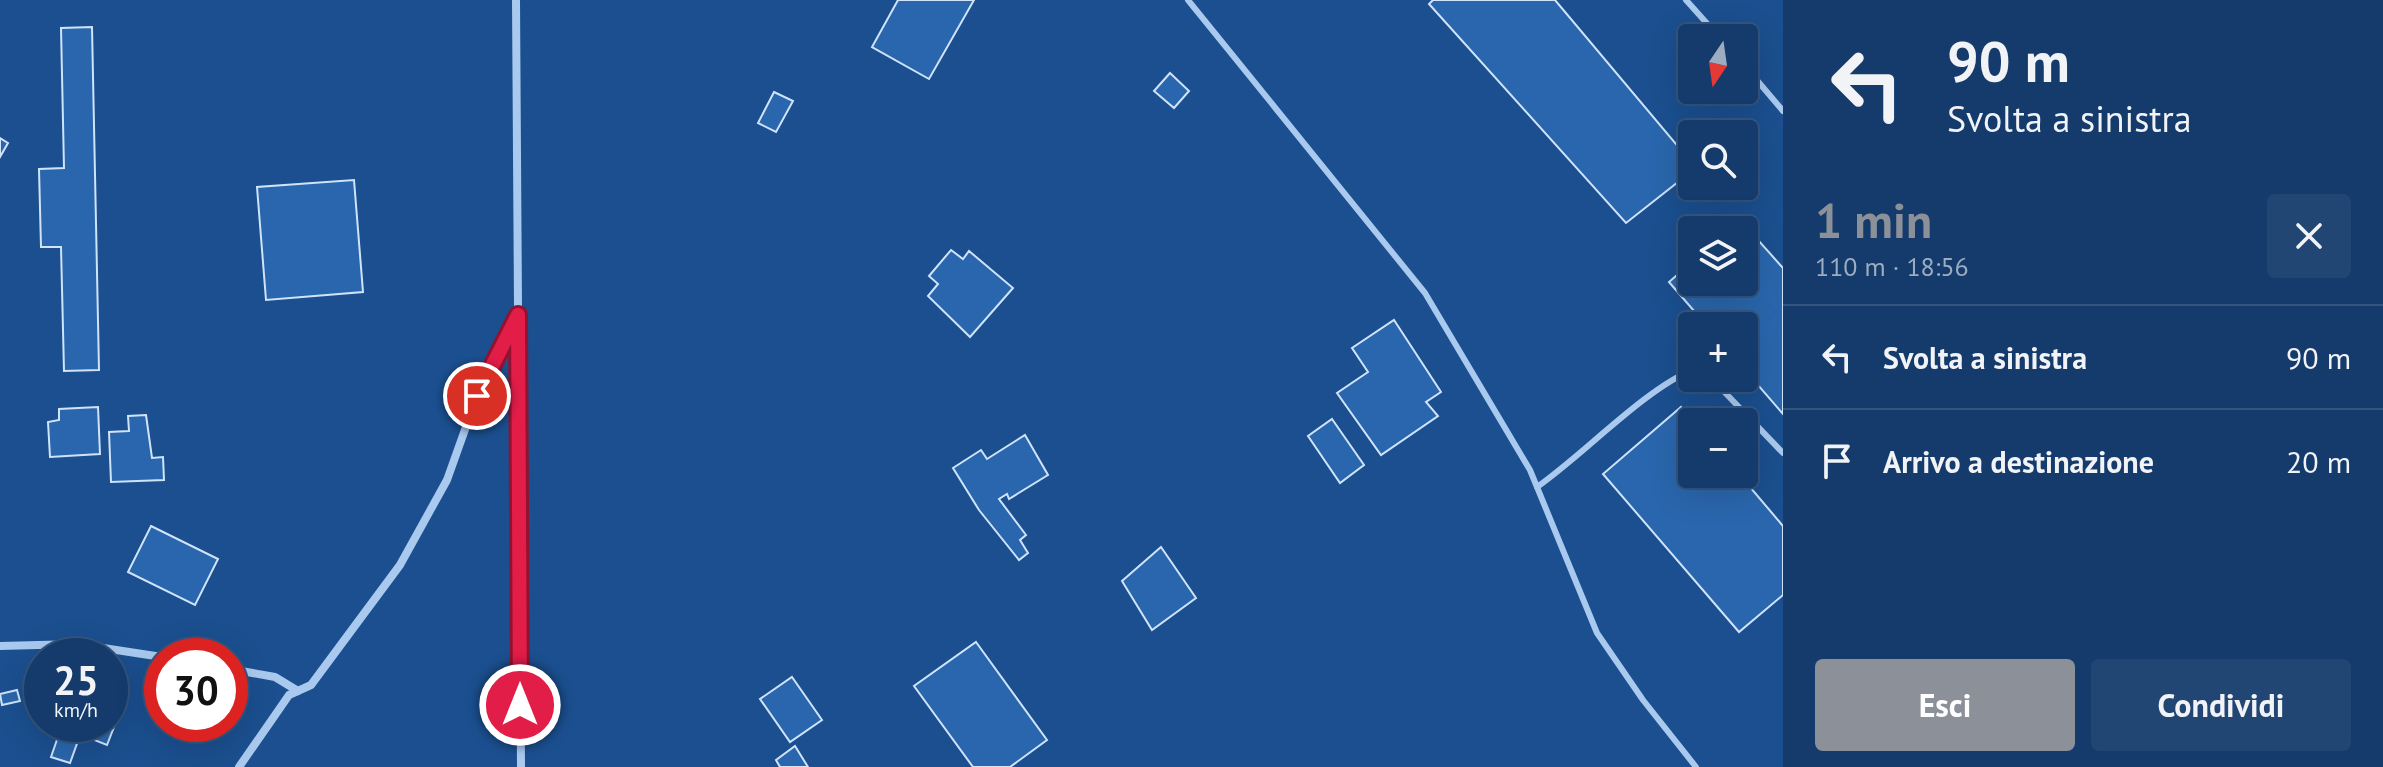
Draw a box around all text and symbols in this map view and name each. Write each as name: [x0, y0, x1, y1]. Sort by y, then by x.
north arrow: [1678, 24, 1758, 104]
map controls: [1678, 24, 1758, 488]
text: 90 m: [1947, 25, 2070, 97]
icon: left: [1815, 32, 1919, 136]
text: Svolta a sinistra: [1947, 95, 2192, 142]
button: search: [1678, 120, 1758, 200]
text: 1 min: [1815, 189, 1932, 251]
button: close: [2267, 194, 2351, 278]
button: layers: [1678, 216, 1758, 296]
text: 110 m · 18:56: [1815, 250, 1969, 283]
button: +: [1678, 312, 1758, 392]
icon: left: [1815, 335, 1859, 379]
text: Svolta a sinistra: [1883, 338, 2087, 377]
text: 90 m: [2286, 338, 2351, 377]
pin: [443, 362, 511, 430]
icon: arrive: [455, 374, 499, 418]
button: −: [1678, 408, 1758, 488]
icon: arrive: [1815, 439, 1859, 483]
text: Arrivo a destinazione: [1883, 442, 2154, 481]
text: 20 m: [2286, 442, 2351, 481]
speed limit sign: 30: [144, 638, 248, 742]
text: 25: [53, 654, 99, 706]
button: Esci: [1815, 659, 2075, 751]
button: Condividi: [2091, 659, 2351, 751]
position arrow: [478, 663, 562, 747]
text: km/h: [54, 697, 98, 723]

